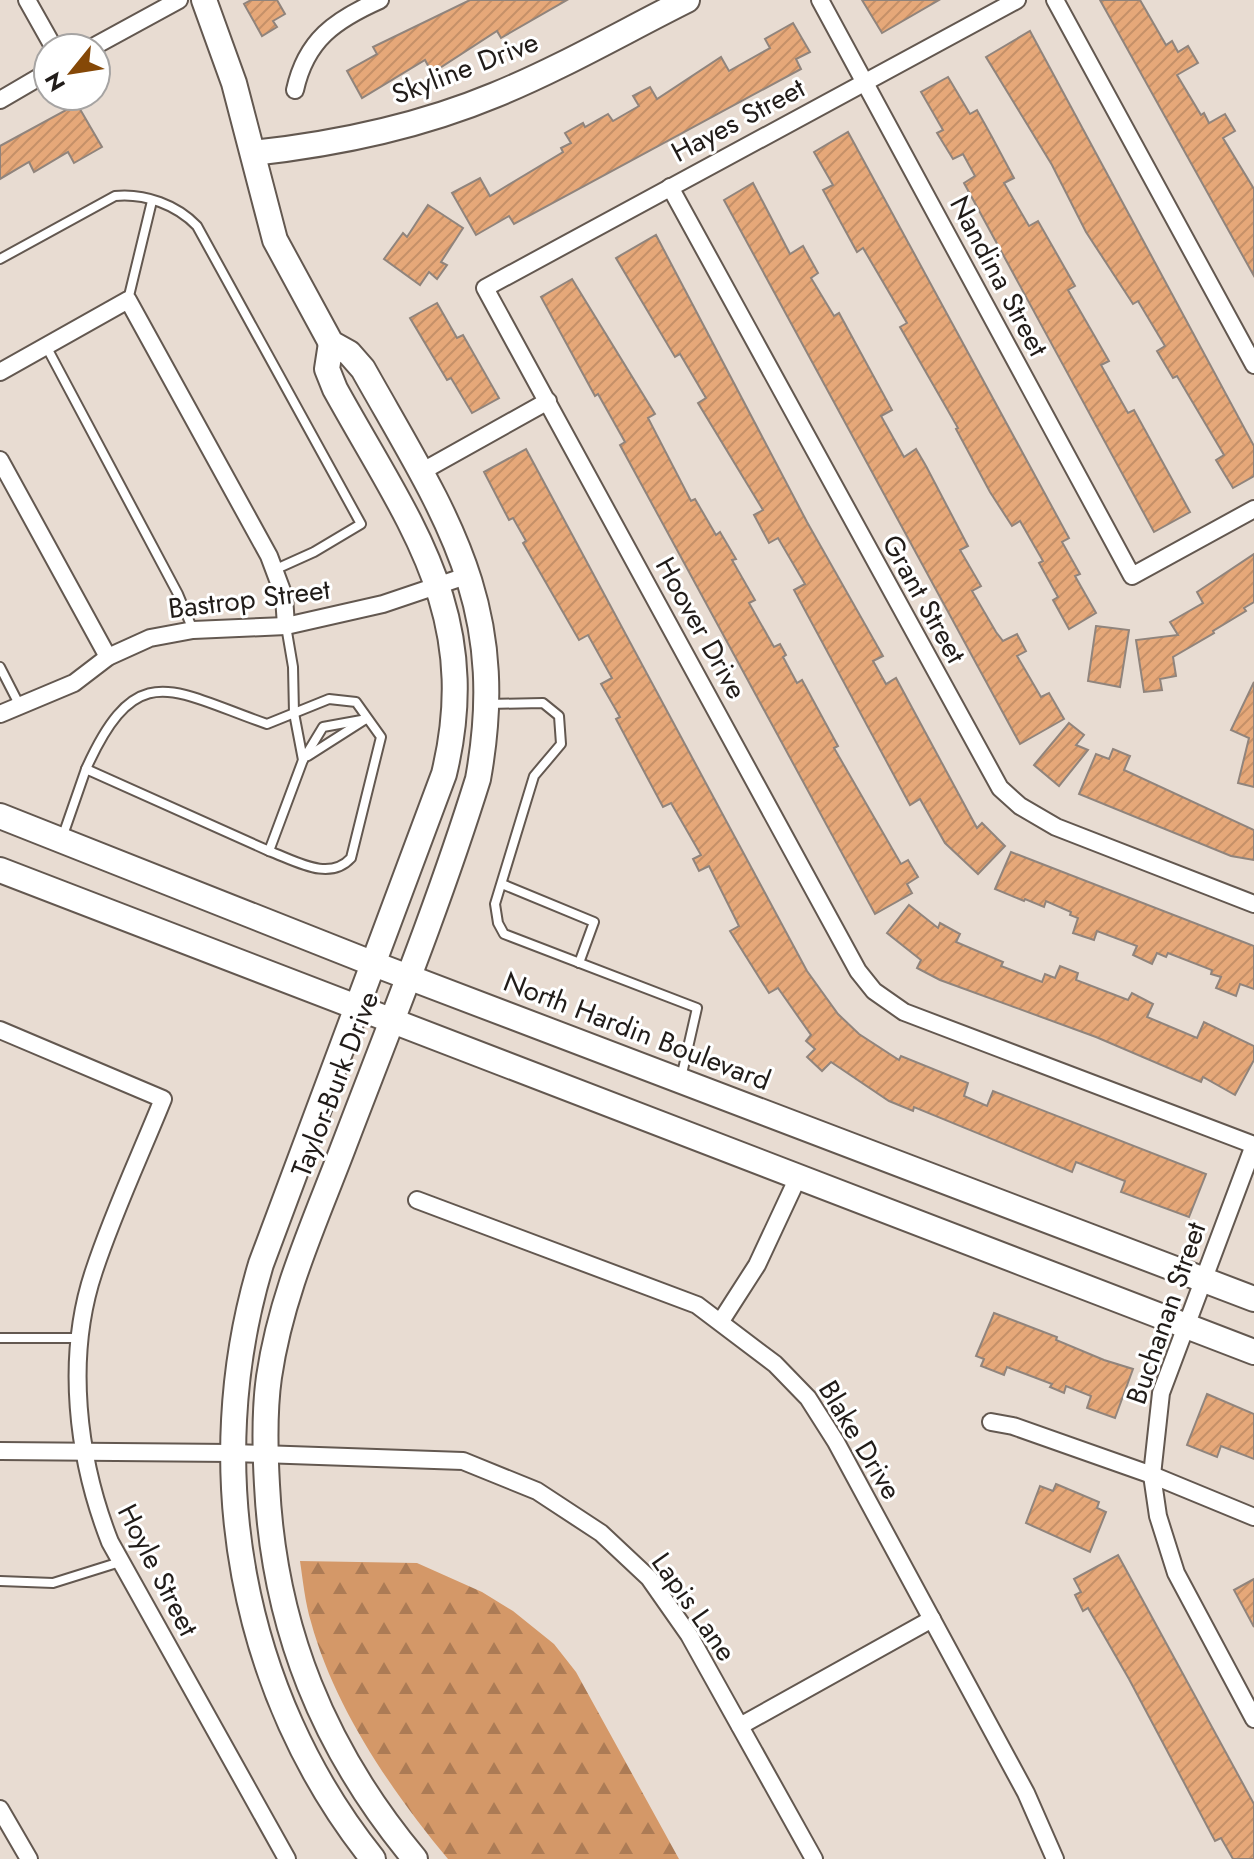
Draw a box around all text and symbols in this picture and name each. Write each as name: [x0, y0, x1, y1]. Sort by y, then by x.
street label: Skyline Drive: [386, 21, 544, 115]
north arrow: [32, 32, 112, 112]
text: N: [36, 66, 73, 98]
street label: Hayes Street: [664, 67, 812, 172]
street label: Nandina Street: [939, 188, 1059, 364]
street label: Grant Street: [872, 527, 976, 671]
street label: Hoover Drive: [645, 550, 757, 706]
street label: Bastrop Street: [166, 569, 333, 629]
street label: North Hardin Boulevard: [497, 961, 777, 1101]
street label: Taylor-Burk Drive: [281, 985, 389, 1183]
street label: Buchanan Street: [1116, 1216, 1216, 1409]
street label: Blake Drive: [808, 1373, 912, 1507]
street label: Hoyle Street: [107, 1497, 209, 1643]
street label: Lapis Lane: [642, 1544, 746, 1670]

